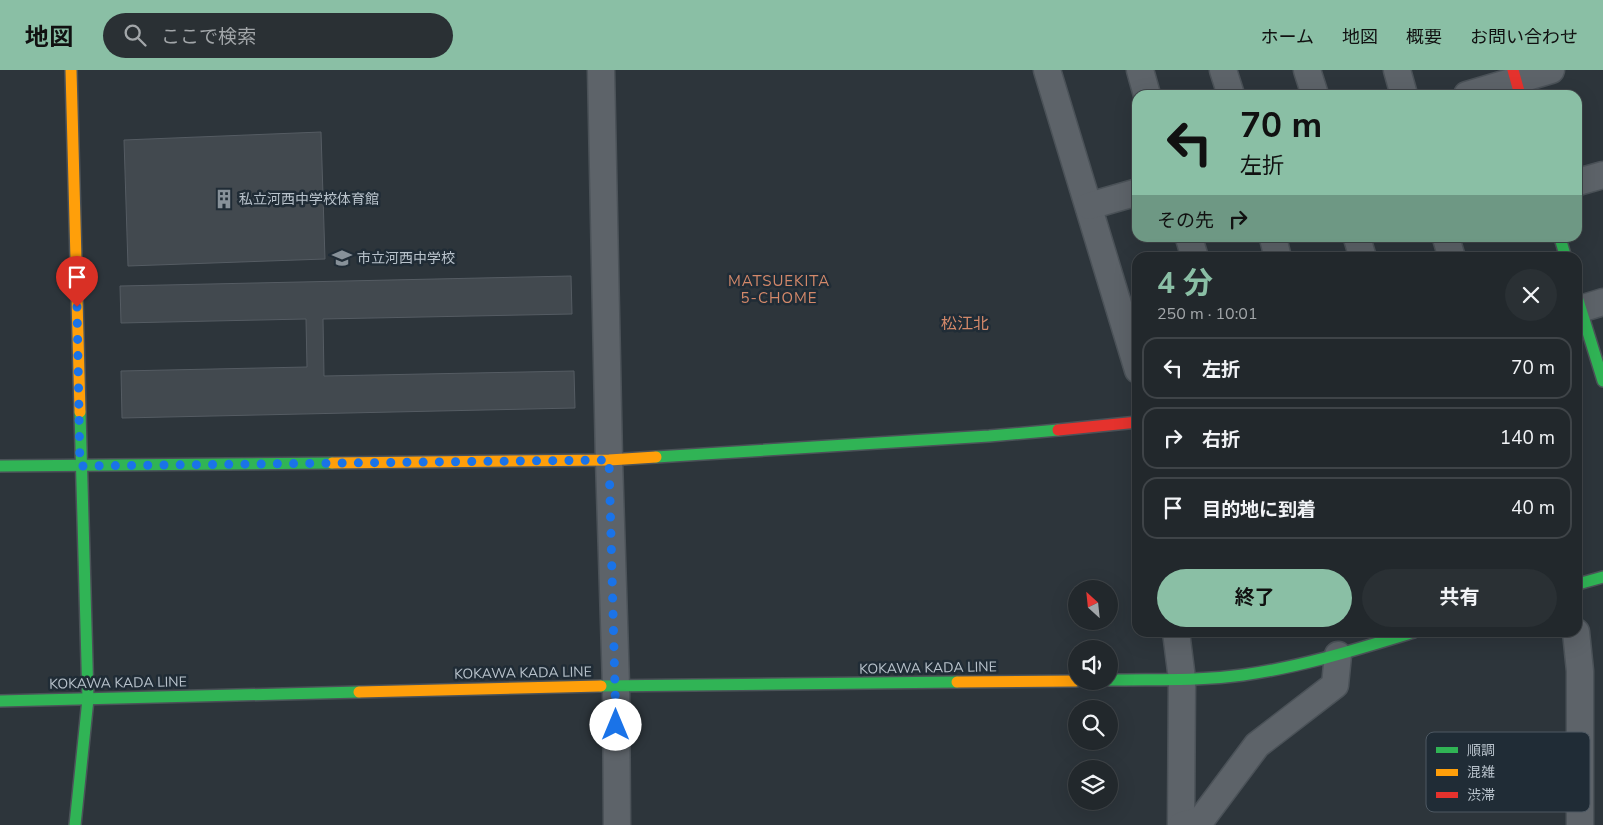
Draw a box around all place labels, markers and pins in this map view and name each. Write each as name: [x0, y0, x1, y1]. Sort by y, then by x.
building icon: 私立河西中学校体育館: [213, 188, 235, 210]
place label: 私立河西中学校体育館: [239, 190, 379, 209]
school or university icon: 市立河西中学校: [331, 247, 353, 269]
place label: 市立河西中学校: [357, 249, 455, 268]
pin: [56, 256, 98, 307]

